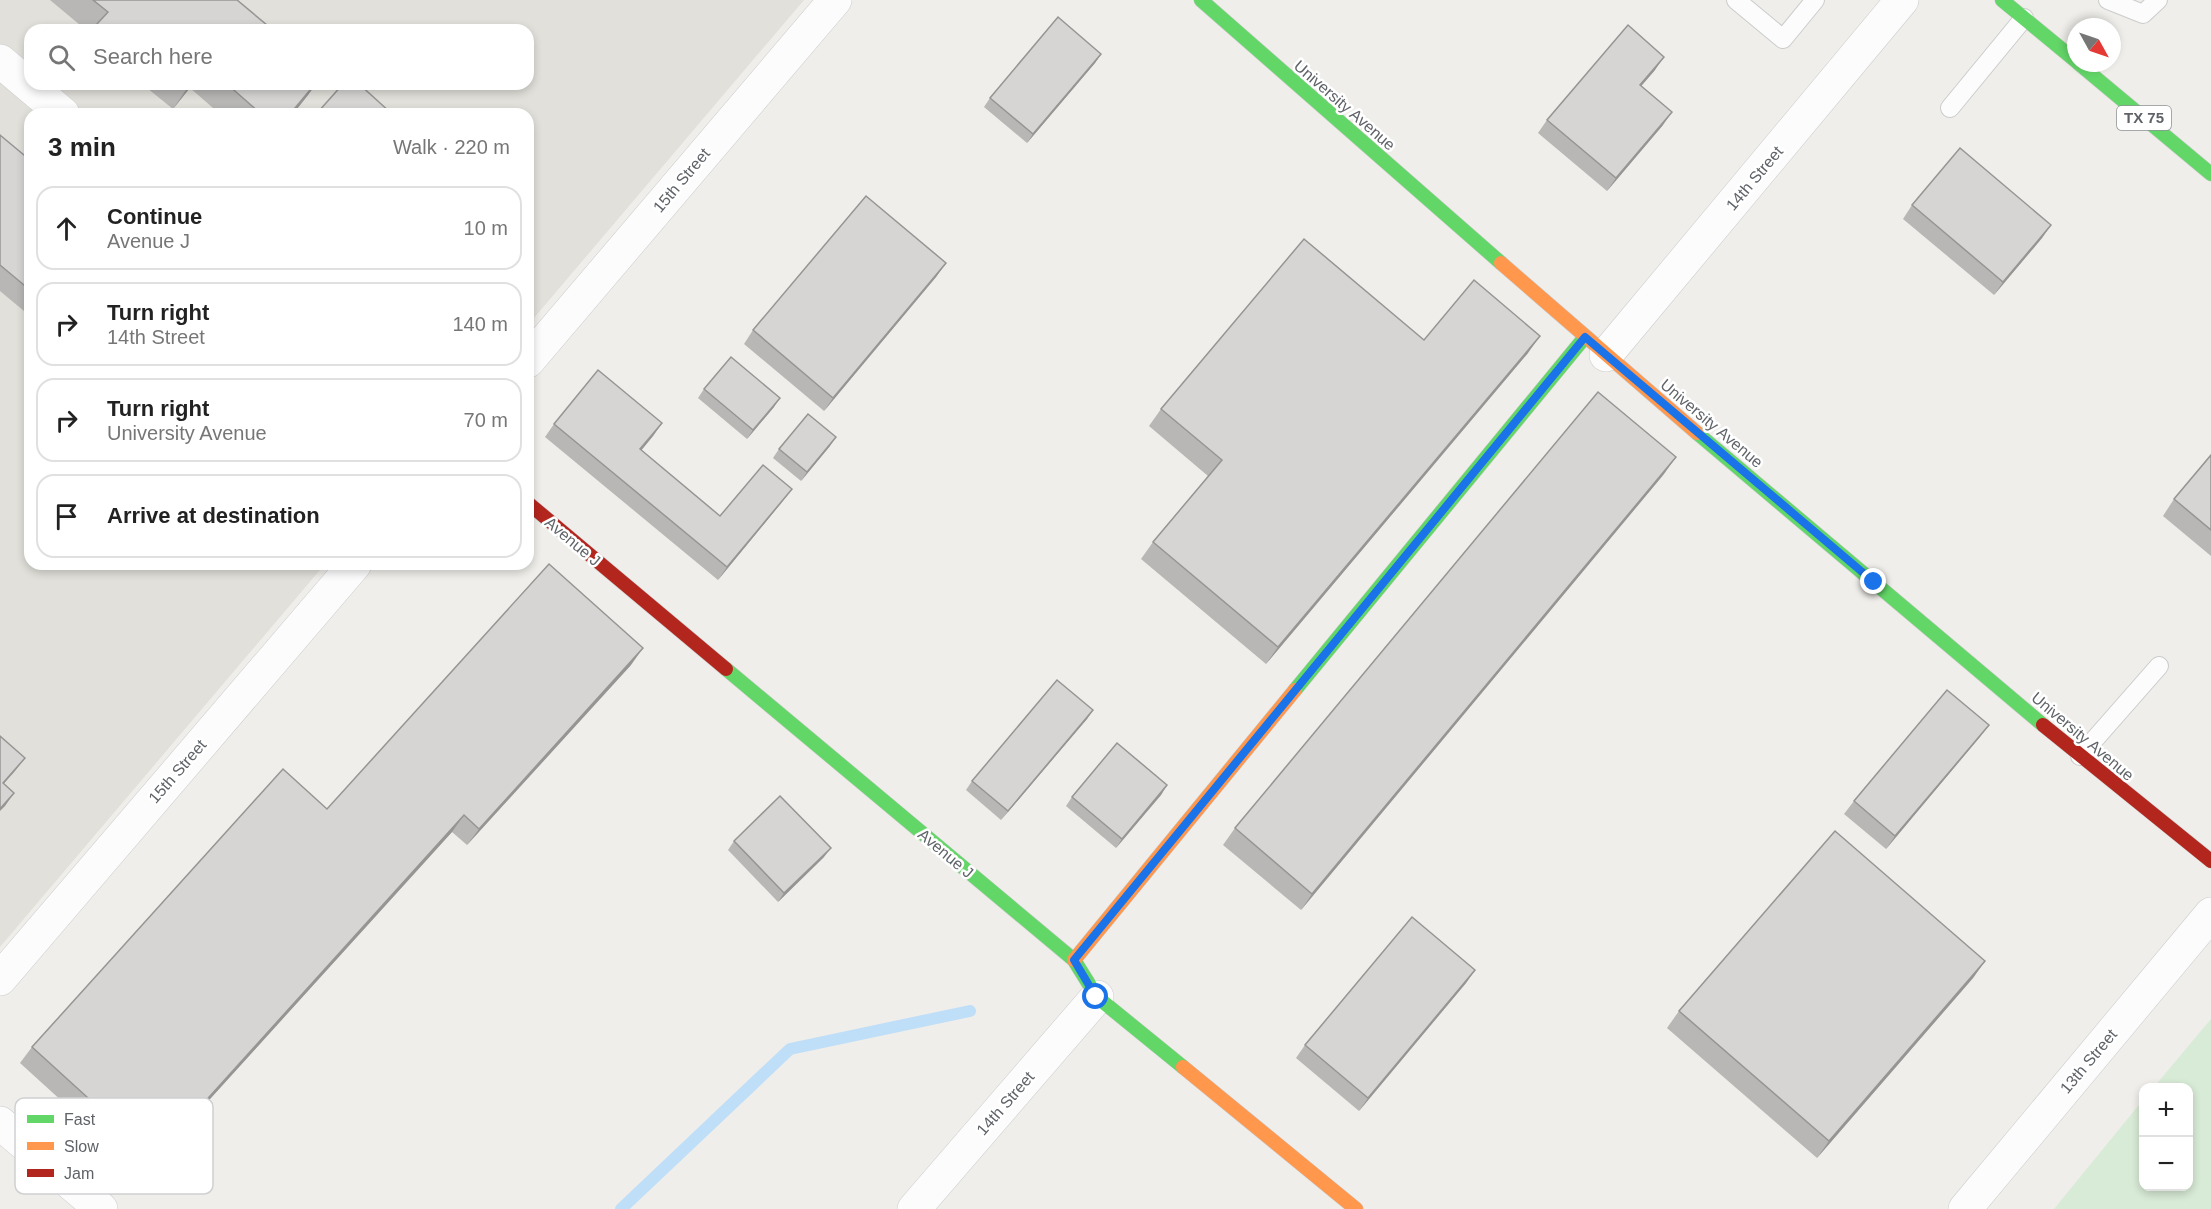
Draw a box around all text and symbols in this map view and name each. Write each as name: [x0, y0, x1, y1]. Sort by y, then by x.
north arrow: [2067, 18, 2121, 72]
search box: [24, 24, 534, 90]
icon: search: [45, 41, 78, 74]
text: Search here: [93, 44, 213, 69]
street label: University Avenue: [1291, 57, 1399, 154]
road number: TX 75: [2117, 106, 2171, 130]
text: 3 min: [48, 132, 116, 162]
text: Walk · 220 m: [393, 136, 510, 158]
street label: 14th Street: [1723, 142, 1786, 214]
street label: 15th Street: [650, 144, 713, 216]
text: Continue: [107, 204, 202, 229]
icon: ahead: [50, 212, 83, 245]
text: 10 m: [464, 217, 508, 239]
text: Avenue J: [107, 230, 190, 252]
text: Turn right: [107, 300, 209, 325]
icon: right: [50, 308, 83, 341]
text: 140 m: [452, 313, 508, 335]
text: 14th Street: [107, 326, 205, 348]
street label: University Avenue: [1657, 376, 1766, 471]
text: Turn right: [107, 396, 209, 421]
icon: right: [50, 404, 83, 437]
text: 70 m: [464, 409, 508, 431]
text: University Avenue: [107, 422, 267, 444]
icon: arrive: [50, 500, 83, 533]
text: Arrive at destination: [107, 503, 320, 528]
street label: Avenue J: [542, 514, 604, 569]
route end: [1860, 568, 1886, 594]
street label: University Avenue: [2028, 689, 2137, 784]
street label: 15th Street: [145, 736, 210, 806]
street label: Avenue J: [915, 826, 977, 881]
route start: [1082, 983, 1108, 1009]
street label: 13th Street: [2057, 1025, 2120, 1097]
street label: 14th Street: [973, 1068, 1038, 1138]
map controls: [2139, 1083, 2193, 1191]
button: +: [2139, 1083, 2193, 1137]
legend: [15, 1098, 213, 1194]
text: Fast: [64, 1111, 96, 1128]
button: −: [2139, 1137, 2193, 1191]
text: Slow: [64, 1138, 99, 1155]
text: Jam: [64, 1165, 94, 1182]

